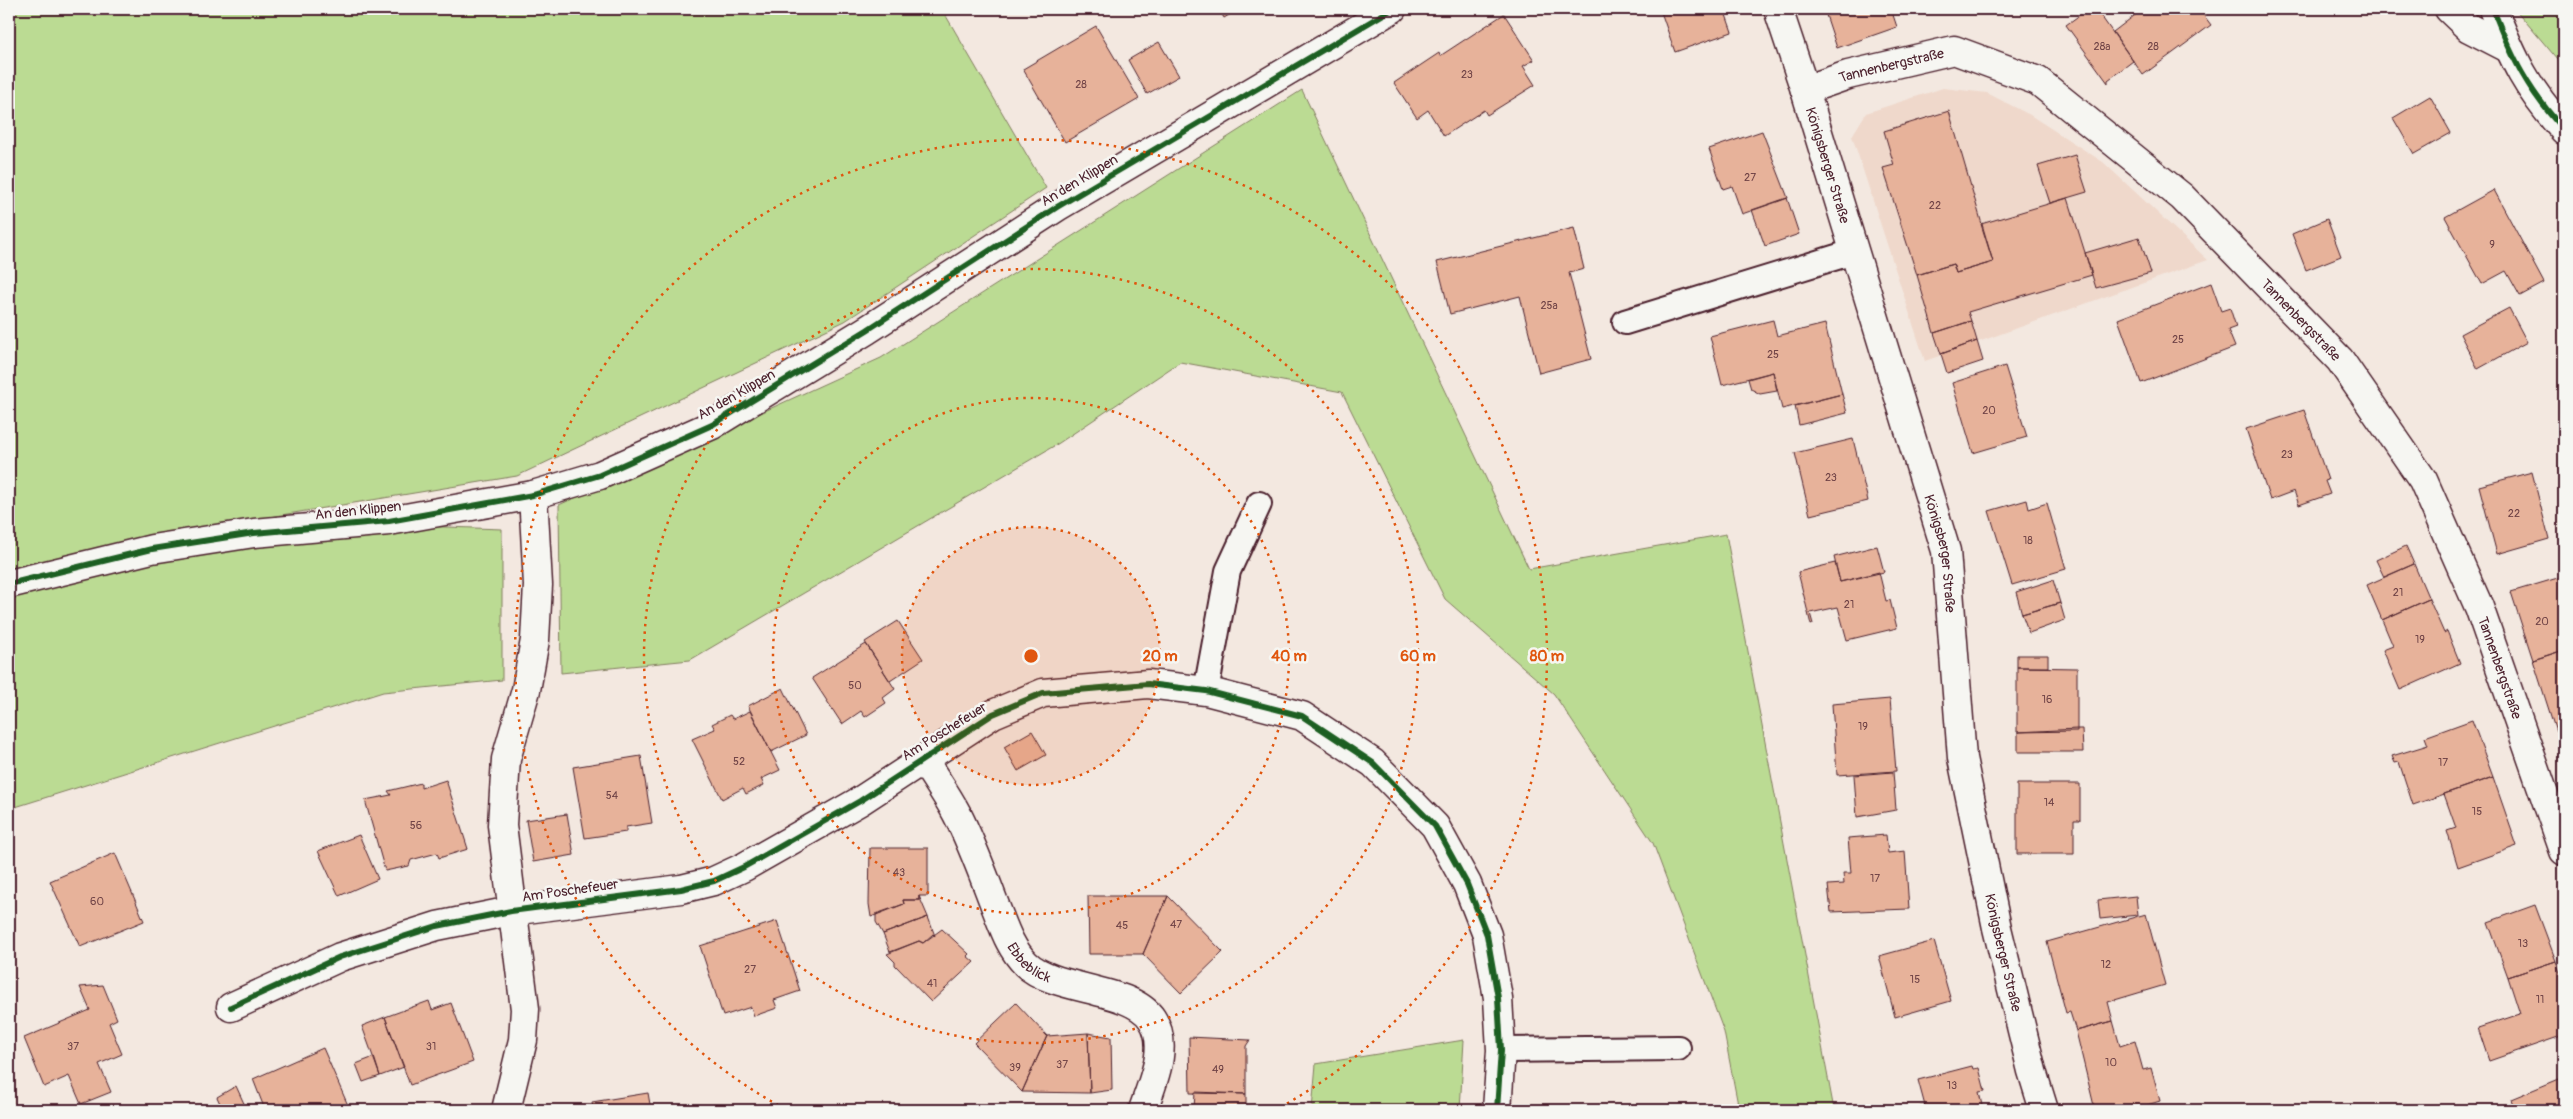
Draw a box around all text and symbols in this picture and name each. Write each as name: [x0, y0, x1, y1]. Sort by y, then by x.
house number: 28a: [2094, 40, 2110, 53]
house number: 28: [2147, 40, 2159, 53]
street label: Tannenbergstraße: [1837, 45, 1946, 87]
house number: 23: [1461, 68, 1473, 81]
house number: 28: [1075, 78, 1087, 91]
street label: Königsberger Straße: [1802, 105, 1853, 226]
street label: An den Klippen: [1038, 151, 1121, 210]
house number: 27: [1744, 171, 1756, 184]
house number: 22: [1929, 199, 1941, 212]
house number: 9: [2489, 238, 2495, 251]
street label: Tannenbergstraße: [2257, 276, 2344, 365]
house number: 25a: [1540, 299, 1558, 312]
house number: 25: [2172, 333, 2184, 346]
house number: 25: [1767, 348, 1779, 361]
street label: An den Klippen: [694, 365, 778, 423]
house number: 20: [1982, 404, 1996, 417]
house number: 23: [2281, 448, 2293, 461]
house number: 23: [1825, 471, 1837, 484]
street label: Königsberger Straße: [1920, 492, 1959, 613]
street label: An den Klippen: [314, 498, 402, 523]
house number: 22: [2508, 507, 2520, 520]
house number: 18: [2023, 534, 2033, 547]
house number: 21: [2393, 586, 2403, 599]
house number: 21: [1844, 598, 1854, 611]
street label: Tannenbergstraße: [2474, 615, 2525, 722]
house number: 20: [2535, 615, 2549, 628]
house number: 19: [2415, 633, 2425, 646]
centre of rings: [1022, 647, 1040, 665]
text: 20 m: [1142, 647, 1178, 666]
text: 40 m: [1271, 647, 1307, 666]
text: 60 m: [1400, 647, 1436, 666]
text: 80 m: [1530, 647, 1564, 666]
house number: 50: [848, 679, 862, 692]
house number: 16: [2042, 693, 2052, 706]
street label: Am Poschefeuer: [899, 698, 990, 764]
house number: 19: [1858, 720, 1868, 733]
house number: 52: [733, 755, 745, 768]
house number: 17: [2438, 756, 2448, 769]
house number: 54: [606, 789, 619, 802]
house number: 14: [2044, 796, 2055, 809]
house number: 15: [2472, 805, 2482, 818]
house number: 56: [410, 819, 422, 832]
house number: 43: [893, 866, 905, 879]
house number: 17: [1870, 872, 1880, 885]
street label: Am Poschefeuer: [521, 875, 619, 906]
street label: Königsberger Straße: [1981, 892, 2025, 1013]
house number: 60: [90, 895, 104, 908]
house number: 47: [1170, 918, 1182, 931]
house number: 45: [1116, 919, 1128, 932]
house number: 13: [2518, 937, 2528, 950]
street label: Ebbeblick: [1003, 940, 1053, 986]
house number: 12: [2101, 958, 2111, 971]
house number: 27: [744, 963, 756, 976]
house number: 15: [1910, 973, 1920, 986]
house number: 41: [927, 977, 937, 990]
house number: 11: [2536, 993, 2544, 1006]
house number: 37: [67, 1040, 79, 1053]
house number: 31: [426, 1040, 436, 1053]
house number: 10: [2105, 1056, 2117, 1069]
house number: 37: [1056, 1058, 1068, 1071]
house number: 39: [1009, 1061, 1021, 1074]
house number: 49: [1212, 1063, 1224, 1076]
house number: 13: [1947, 1079, 1957, 1092]

